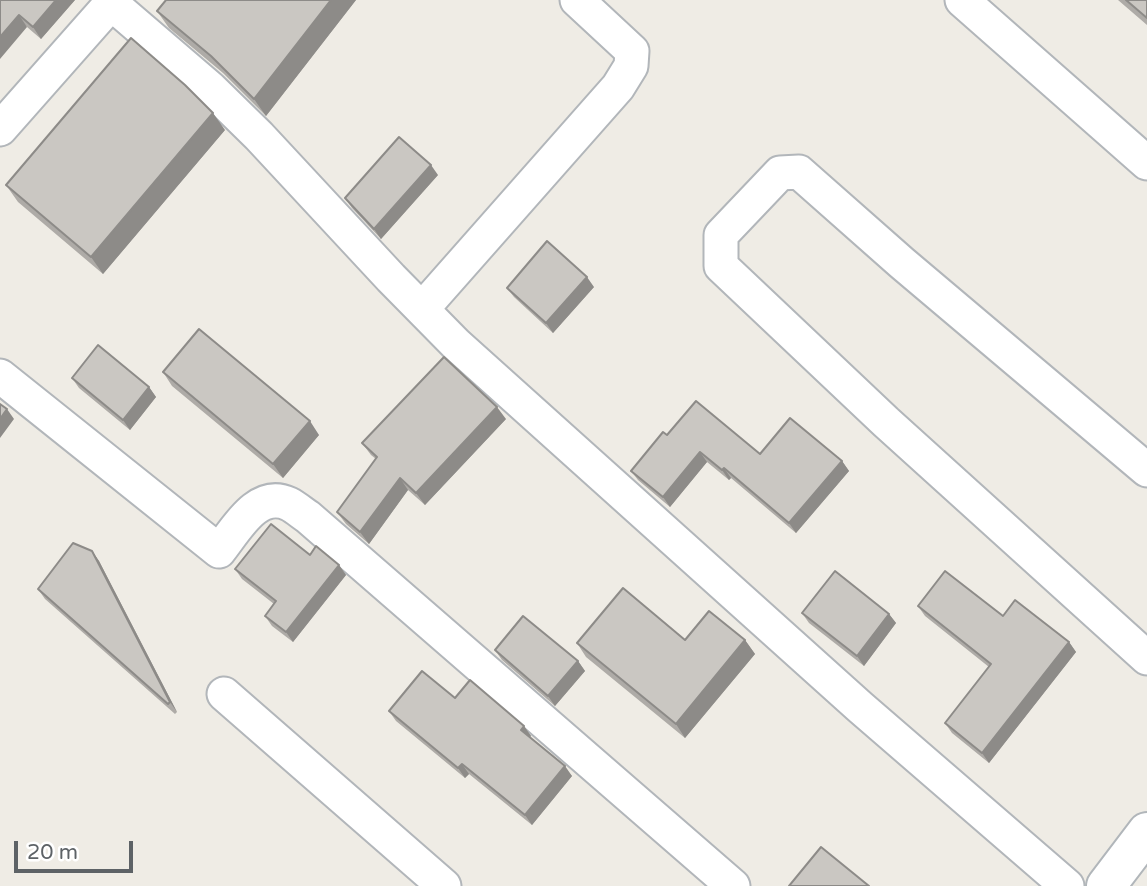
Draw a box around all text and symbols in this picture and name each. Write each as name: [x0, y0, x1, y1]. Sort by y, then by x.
scale bar: [18, 826, 136, 870]
text: 20 m: [27, 840, 78, 865]

